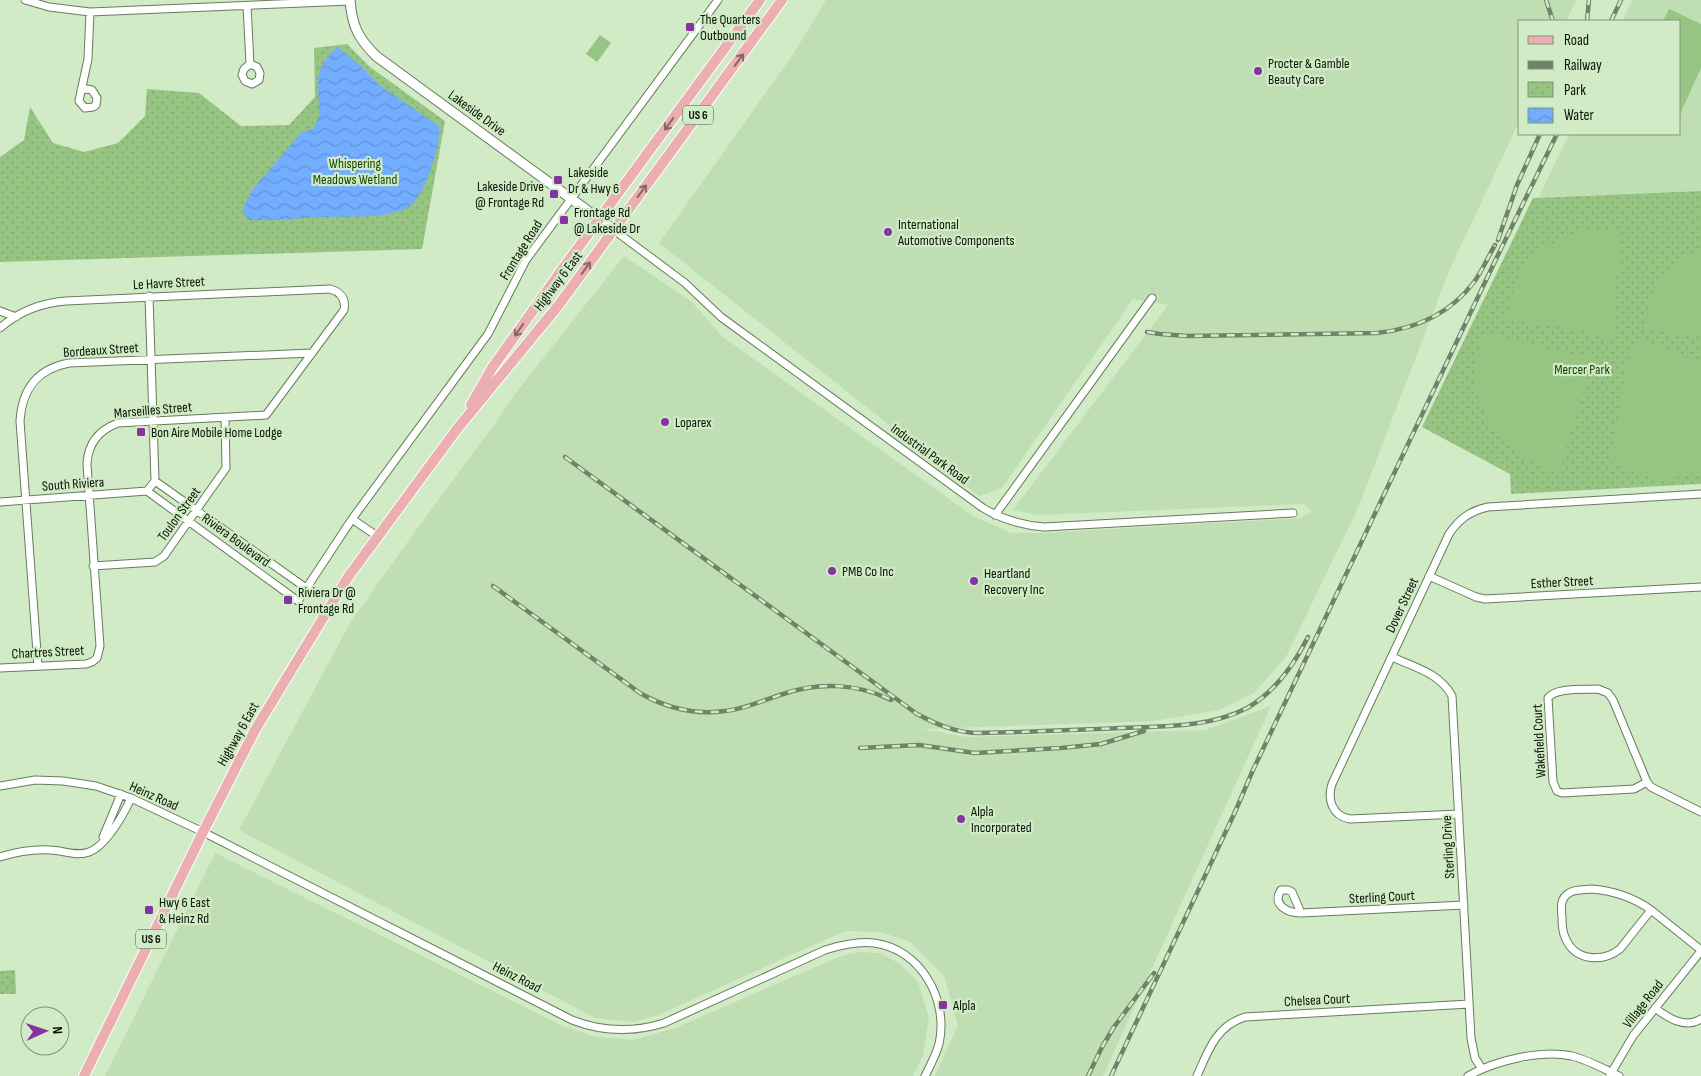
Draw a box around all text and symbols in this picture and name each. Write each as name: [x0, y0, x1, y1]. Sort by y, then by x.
place label: The Quarters Outbound: [700, 11, 760, 44]
legend: [1518, 20, 1681, 135]
marker: The Quarters Outbound: [684, 21, 696, 33]
text: Road: [1564, 31, 1589, 50]
one-way arrow: [733, 54, 744, 67]
place label: Procter & Gamble Beauty Care: [1268, 55, 1350, 88]
text: Railway: [1564, 56, 1602, 75]
marker: Procter & Gamble Beauty Care: [1252, 65, 1264, 77]
text: Park: [1564, 81, 1586, 100]
street label: Lakeside Drive: [445, 86, 509, 140]
road number: US 6: [683, 106, 713, 124]
text: Water: [1564, 106, 1595, 125]
one-way arrow: [664, 117, 674, 131]
park label: Whispering Meadows Wetland: [313, 155, 397, 188]
place label: Lakeside Dr & Hwy 6: [568, 164, 619, 197]
marker: Lakeside Dr & Hwy 6: [552, 174, 564, 186]
place label: Lakeside Drive @ Frontage Rd: [475, 178, 544, 211]
one-way arrow: [637, 184, 648, 198]
marker: Lakeside Drive @ Frontage Rd: [548, 188, 560, 200]
place label: Frontage Rd @ Lakeside Dr: [574, 204, 640, 237]
marker: Frontage Rd @ Lakeside Dr: [558, 214, 570, 226]
place label: International Automotive Components: [897, 216, 1015, 249]
street label: Frontage Road: [496, 217, 546, 283]
marker: International Automotive Components: [882, 226, 894, 238]
street label: Highway 6 East: [530, 248, 586, 314]
one-way arrow: [581, 261, 591, 275]
street label: Le Havre Street: [133, 273, 205, 293]
one-way arrow: [514, 323, 524, 337]
street label: Bordeaux Street: [63, 339, 139, 361]
park label: Mercer Park: [1554, 361, 1610, 378]
street label: Marseilles Street: [113, 398, 193, 422]
place label: Loparex: [675, 414, 712, 431]
marker: Loparex: [659, 416, 671, 428]
street label: Industrial Park Road: [888, 420, 973, 488]
place label: Bon Aire Mobile Home Lodge: [151, 424, 282, 441]
marker: Bon Aire Mobile Home Lodge: [135, 426, 147, 438]
street label: South Riviera: [41, 473, 105, 495]
street label: Toulon Street: [154, 484, 204, 544]
street label: Riviera Boulevard: [198, 509, 274, 571]
place label: PMB Co Inc: [842, 563, 894, 580]
marker: PMB Co Inc: [826, 565, 838, 577]
place label: Heartland Recovery Inc: [984, 565, 1044, 598]
street label: Esther Street: [1530, 572, 1594, 592]
marker: Heartland Recovery Inc: [968, 575, 980, 587]
street label: Dover Street: [1382, 575, 1422, 635]
place label: Riviera Dr @ Frontage Rd: [298, 584, 356, 617]
marker: Riviera Dr @ Frontage Rd: [282, 594, 294, 606]
street label: Chartres Street: [11, 642, 85, 662]
street label: Highway 6 East: [213, 699, 263, 769]
street label: Wakefield Court: [1529, 704, 1549, 778]
street label: Heinz Road: [127, 778, 181, 814]
place label: Alpla Incorporated: [970, 803, 1032, 836]
marker: Alpla Incorporated: [955, 813, 967, 825]
street label: Sterling Drive: [1438, 815, 1458, 879]
street label: Sterling Court: [1349, 887, 1415, 907]
place label: Hwy 6 East & Heinz Rd: [159, 894, 210, 927]
marker: Hwy 6 East & Heinz Rd: [143, 904, 155, 916]
road number: US 6: [136, 930, 166, 949]
street label: Heinz Road: [490, 958, 544, 996]
street label: Village Road: [1619, 976, 1667, 1031]
street label: Chelsea Court: [1284, 990, 1350, 1010]
place label: Alpla: [952, 997, 976, 1014]
marker: Alpla: [937, 999, 949, 1011]
north arrow: [20, 1006, 70, 1056]
text: N: [49, 1026, 66, 1035]

